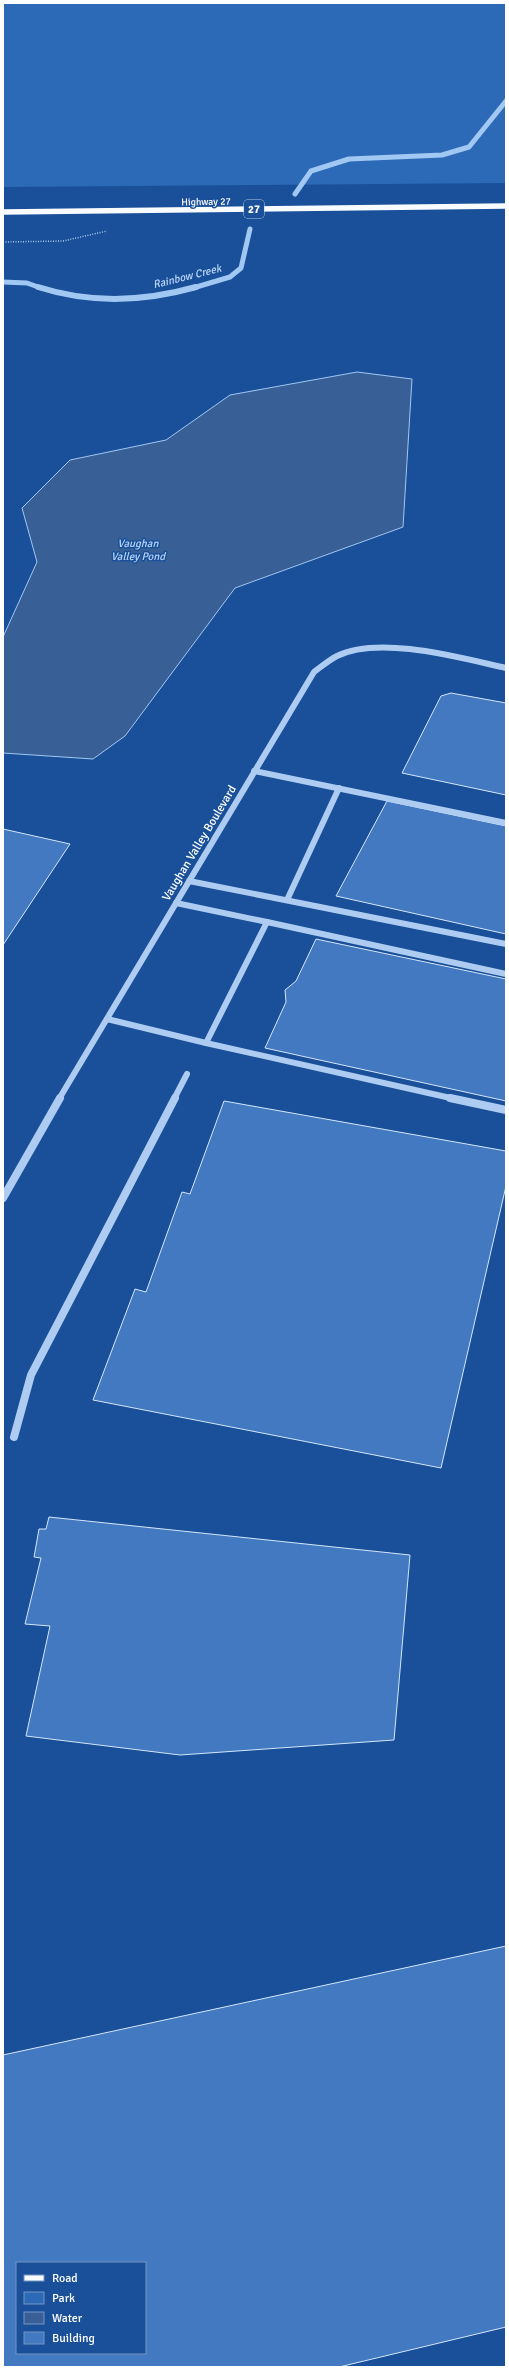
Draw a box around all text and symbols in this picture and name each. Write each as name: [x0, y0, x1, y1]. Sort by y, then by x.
street label: Highway 27: [181, 196, 231, 208]
road number: 27: [244, 200, 264, 218]
water label: Rainbow Creek: [152, 261, 224, 291]
water label: Vaughan Valley Pond: [111, 537, 166, 563]
street label: Vaughan Valley Boulevard: [159, 783, 240, 904]
legend: [16, 2262, 146, 2354]
text: Road: [52, 2271, 78, 2286]
text: Park: [52, 2291, 75, 2306]
text: Water: [52, 2311, 83, 2326]
text: Building: [52, 2331, 95, 2346]

